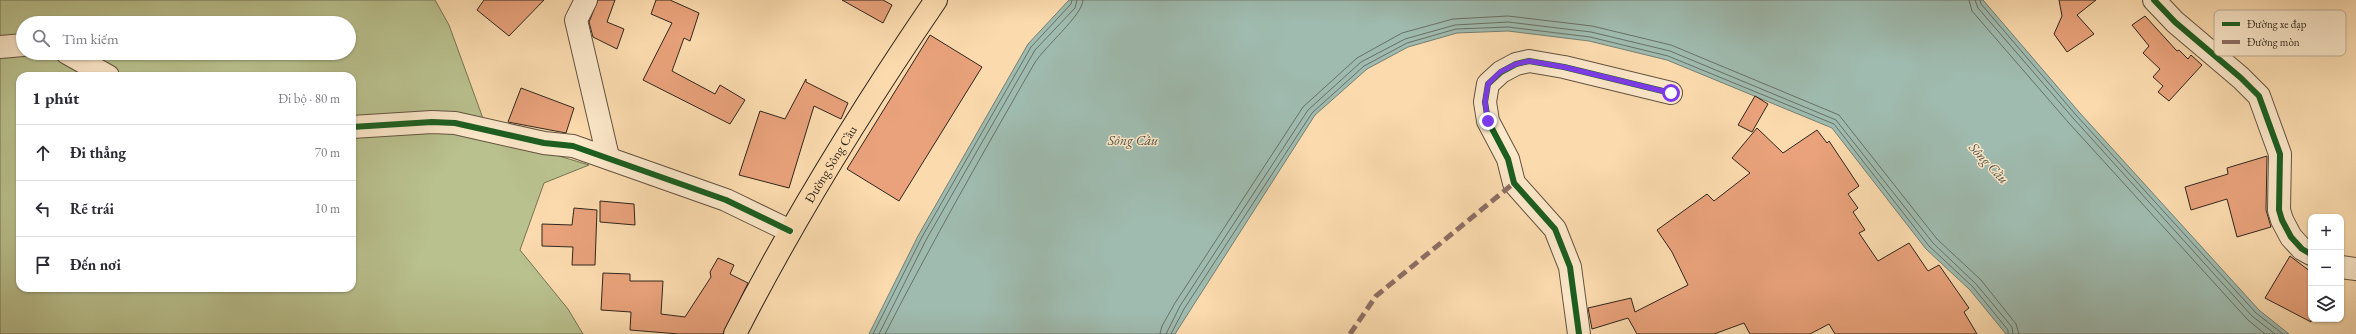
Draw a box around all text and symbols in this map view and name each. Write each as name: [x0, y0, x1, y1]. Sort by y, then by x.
legend: [2214, 10, 2346, 56]
search box: [16, 16, 356, 60]
text: Đường xe đạp: [2247, 17, 2307, 31]
icon: search: [30, 27, 52, 49]
text: Tìm kiếm: [62, 29, 119, 48]
text: Đường mòn: [2247, 35, 2300, 49]
route start: [1662, 84, 1680, 102]
text: 1 phút: [32, 87, 79, 109]
text: Đi bộ · 80 m: [278, 90, 340, 107]
route end: [1479, 112, 1497, 130]
street label: Đường Sông Cầu: [800, 122, 860, 206]
water label: Sông Cầu: [1107, 131, 1158, 149]
water label: Sông Cầu: [1965, 138, 2013, 188]
icon: ahead: [32, 142, 54, 164]
text: Đi thẳng: [70, 143, 126, 162]
text: 70 m: [315, 144, 340, 161]
icon: left: [32, 198, 54, 220]
text: Rẽ trái: [70, 199, 114, 218]
text: 10 m: [315, 200, 340, 217]
map controls: [2308, 214, 2344, 322]
button: +: [2308, 214, 2344, 250]
button: −: [2308, 250, 2344, 286]
icon: arrive: [32, 254, 54, 276]
text: Đến nơi: [70, 255, 121, 274]
button: layers: [2308, 286, 2344, 322]

